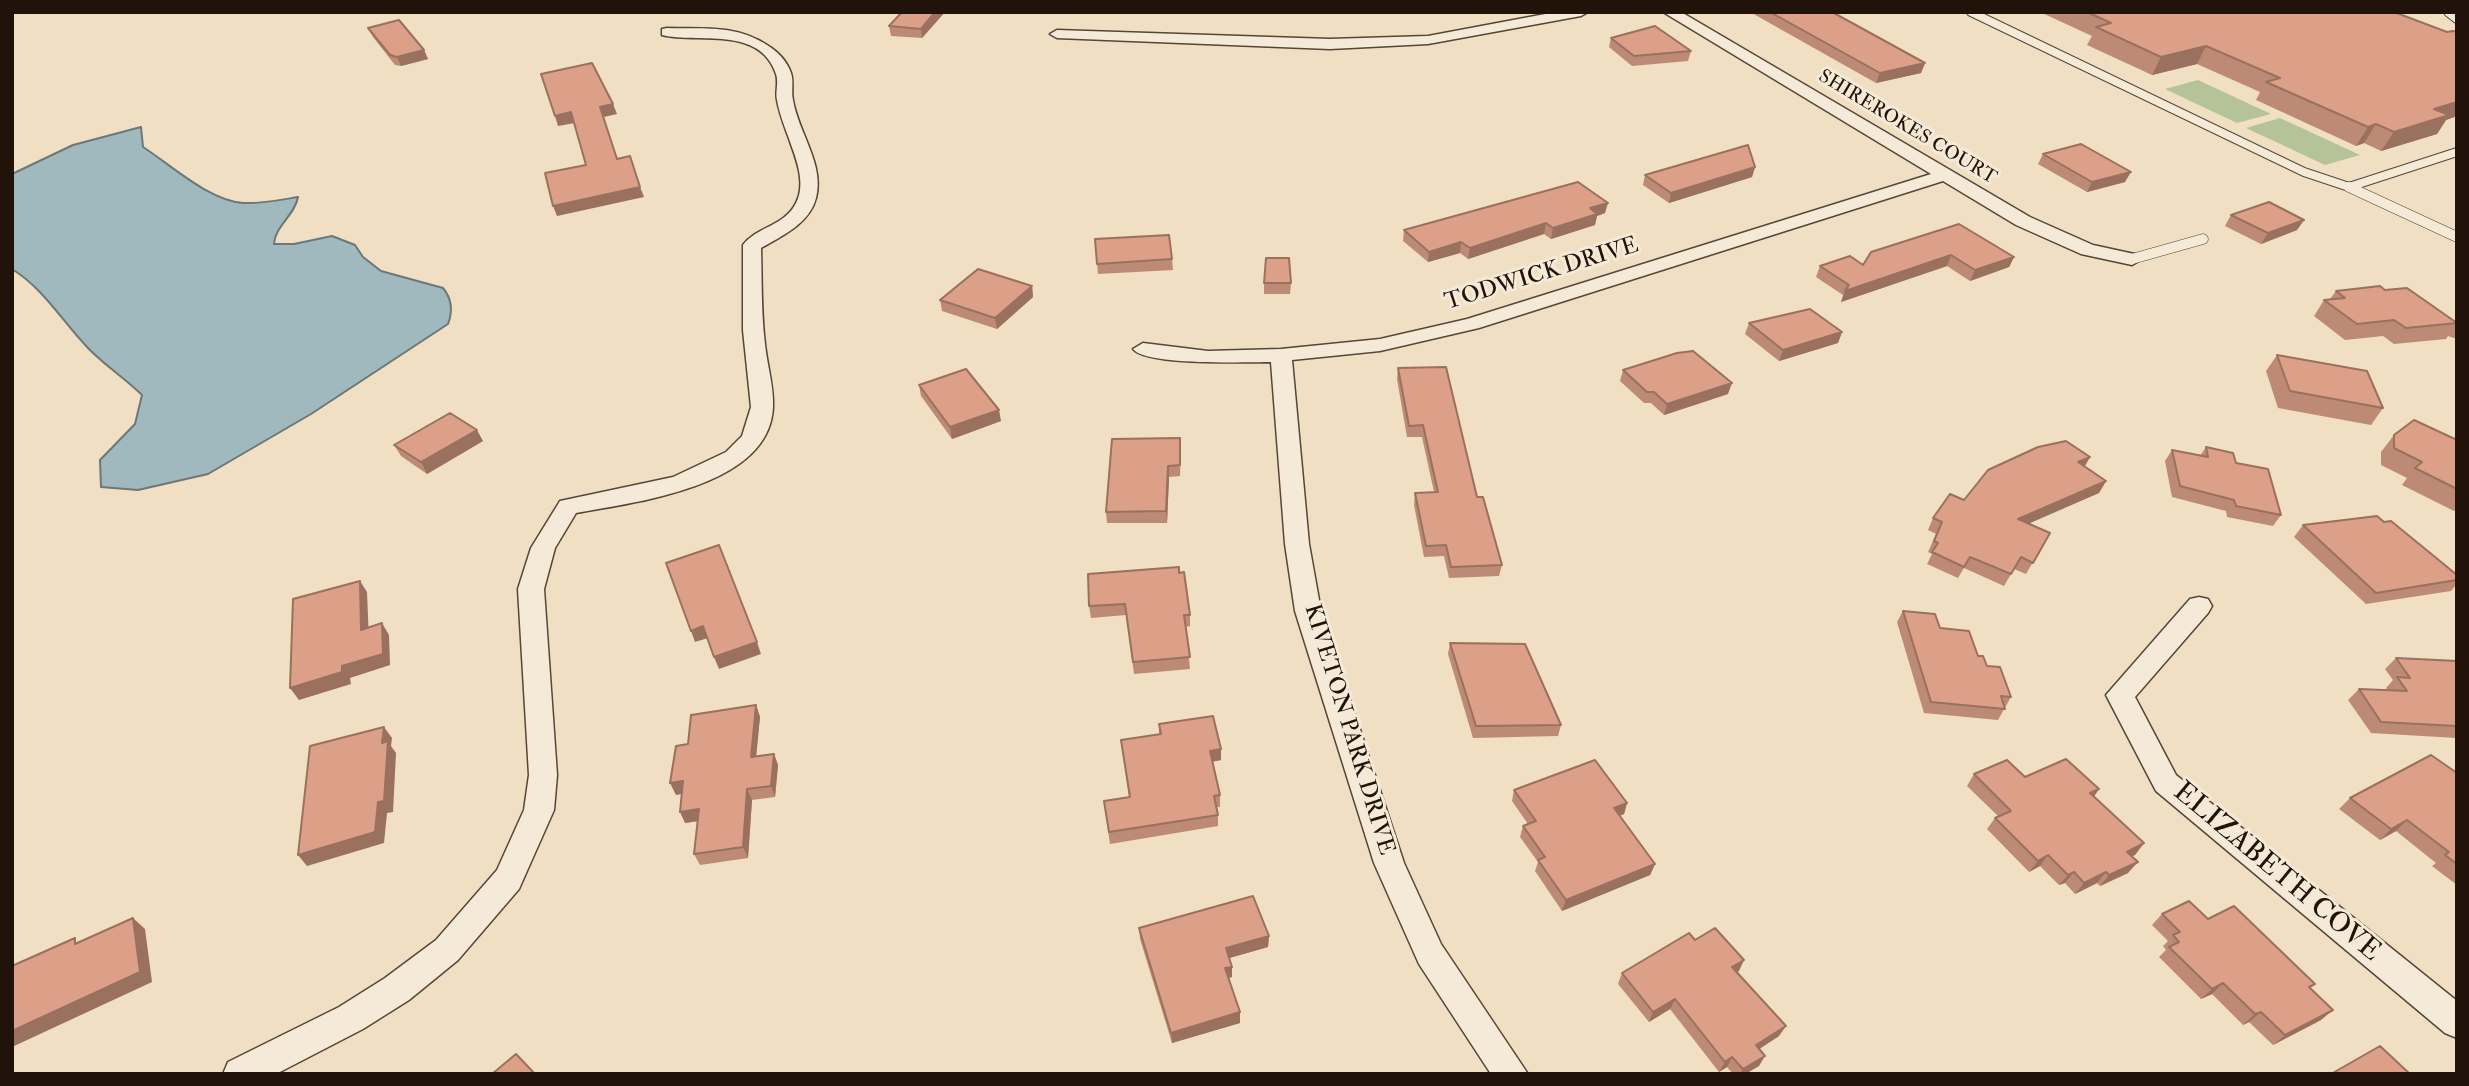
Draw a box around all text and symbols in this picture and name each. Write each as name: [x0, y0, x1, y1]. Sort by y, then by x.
street label: SHIREROKES COURT: [1814, 66, 2000, 190]
street label: TODWICK DRIVE: [1442, 232, 1642, 318]
street label: KIVETON PARK DRIVE: [1297, 601, 1399, 859]
street label: ELIZABETH COVE: [2165, 776, 2387, 970]

